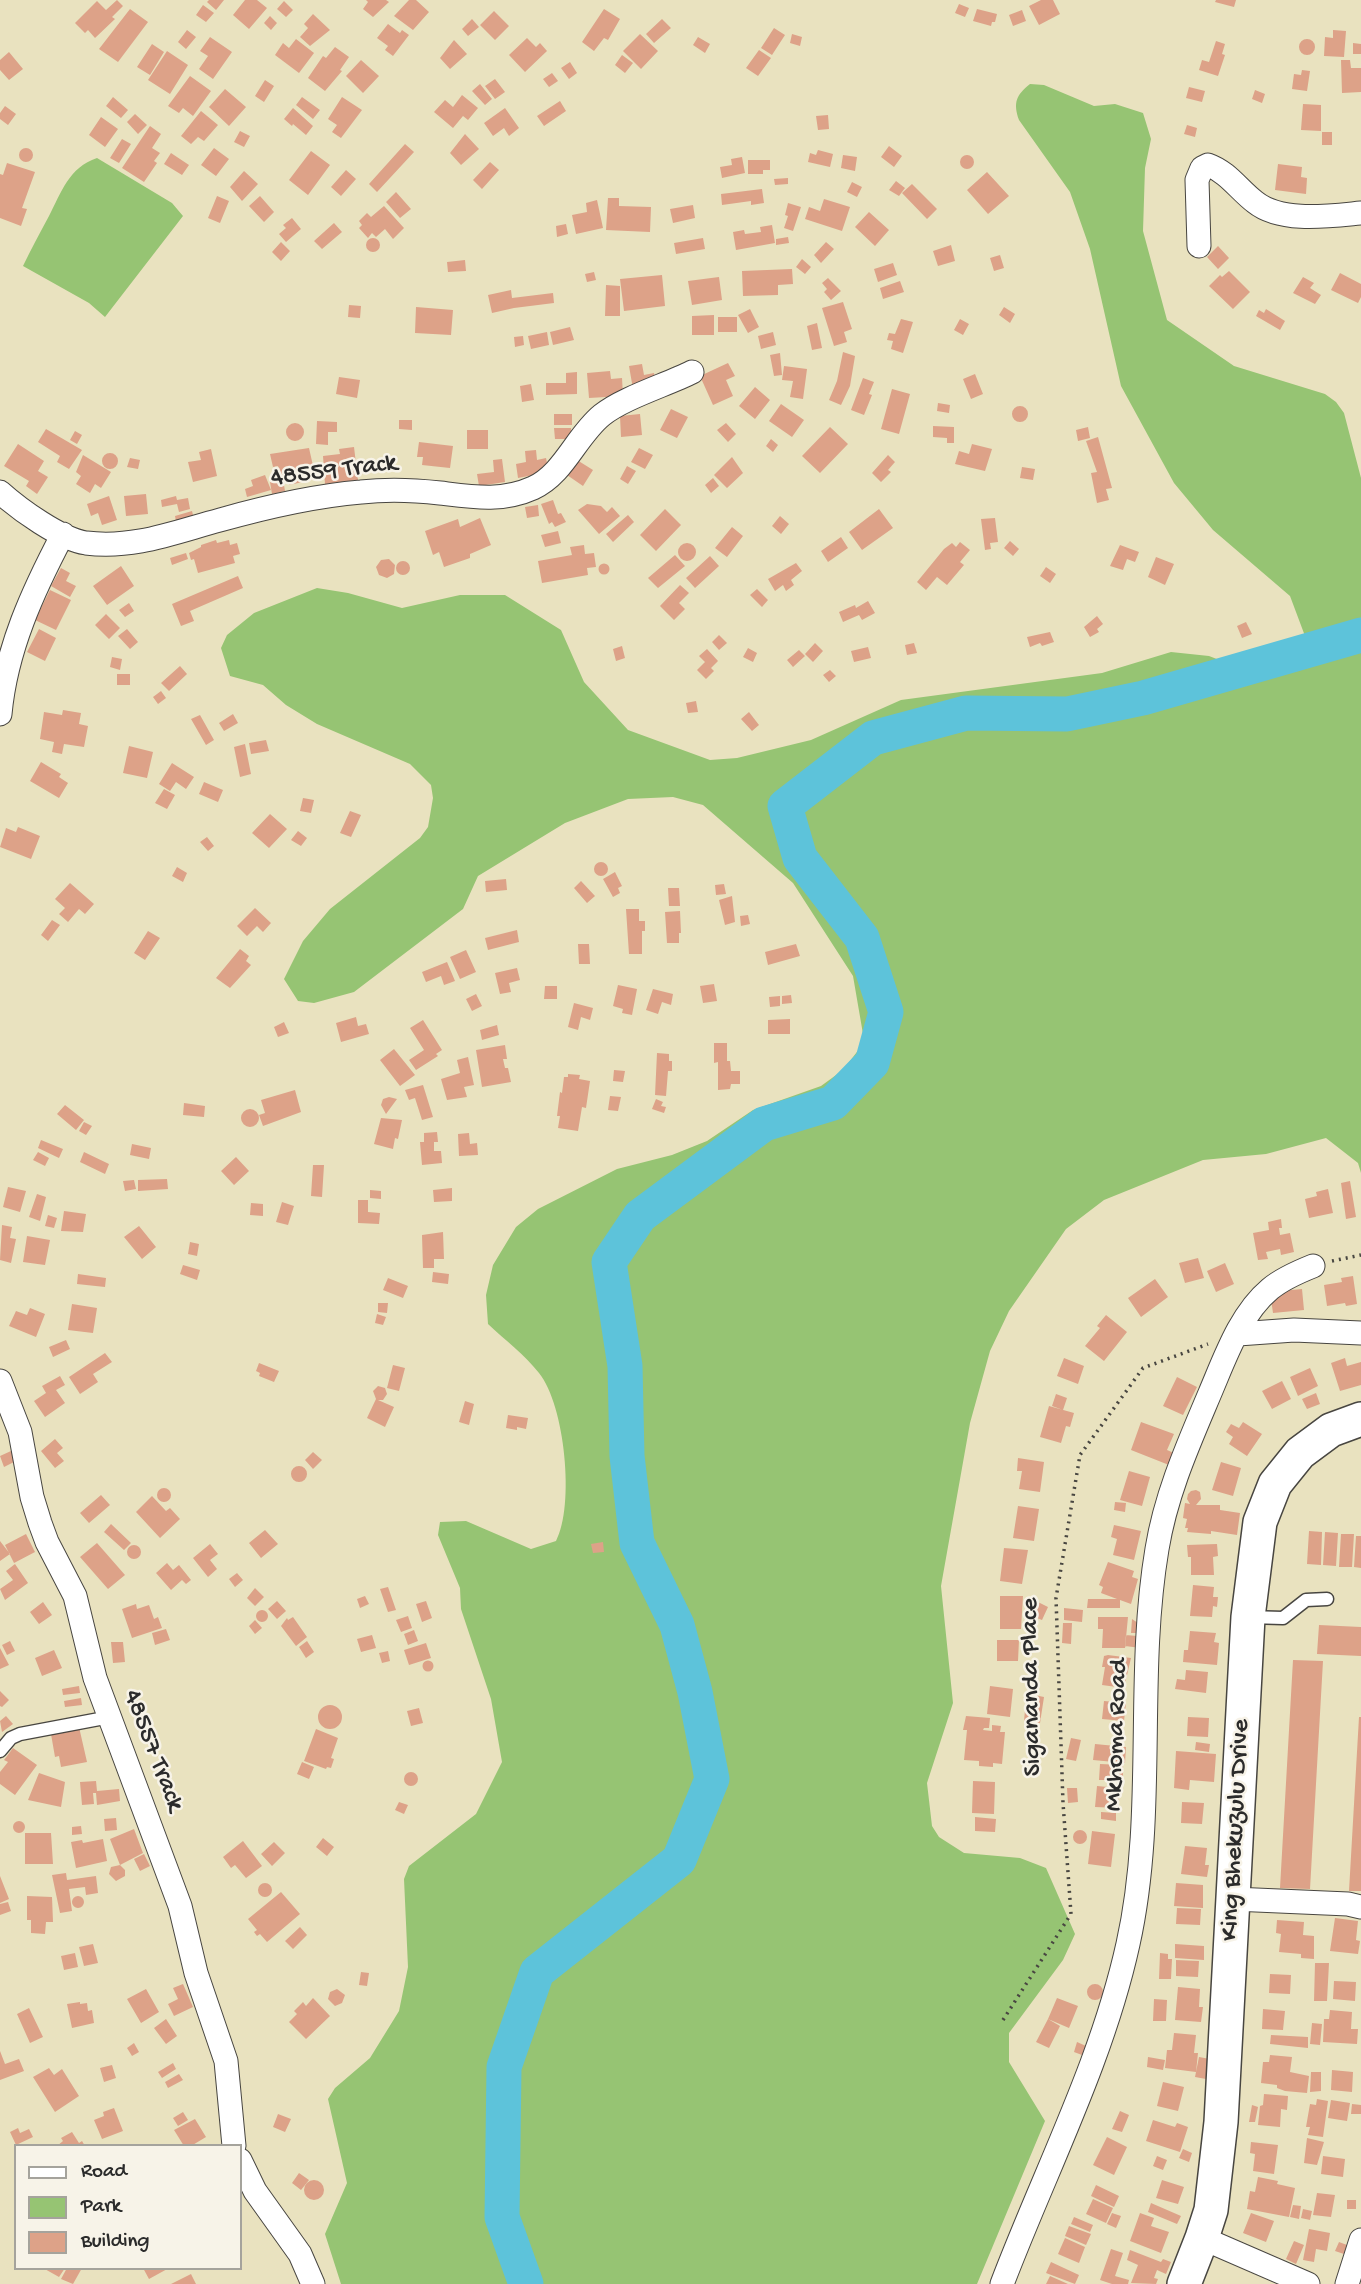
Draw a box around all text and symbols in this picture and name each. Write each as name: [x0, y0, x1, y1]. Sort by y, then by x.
street label: 48559 Track: [269, 449, 399, 495]
street label: Sigananda Place: [1016, 1597, 1050, 1777]
street label: Mkhoma Road: [1100, 1658, 1136, 1812]
street label: 48557 Track: [115, 1686, 189, 1816]
street label: King Bhekuzulu Drive: [1216, 1718, 1258, 1942]
legend: [14, 2144, 242, 2270]
text: Road: [81, 2160, 127, 2185]
text: Park: [81, 2195, 121, 2220]
text: Building: [81, 2230, 150, 2255]

